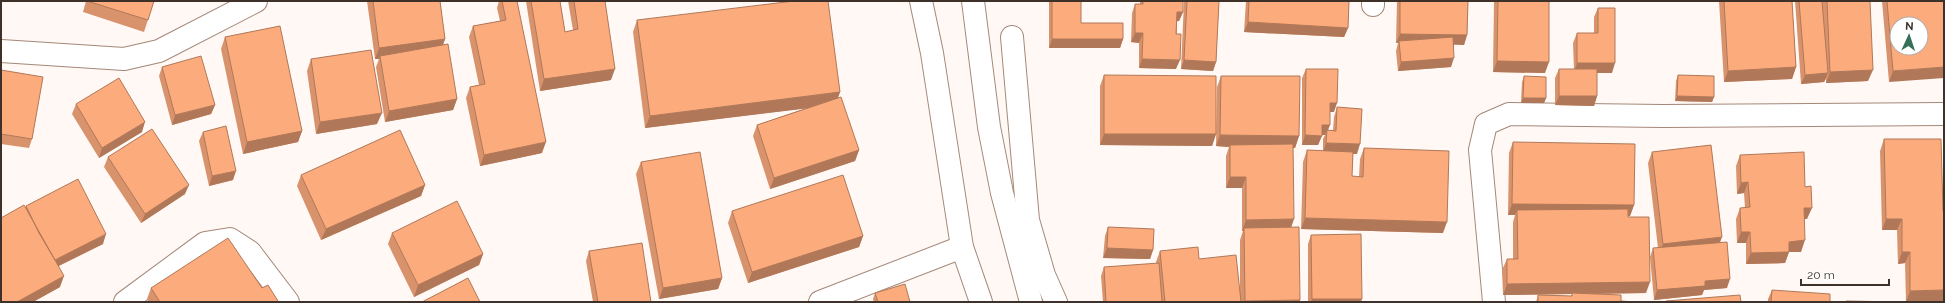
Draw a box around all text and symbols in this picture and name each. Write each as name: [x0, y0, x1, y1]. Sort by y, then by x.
north arrow: [1889, 16, 1929, 56]
text: N: [1905, 20, 1914, 33]
scale bar: [1801, 261, 1889, 287]
text: 20 m: [1807, 268, 1835, 282]

